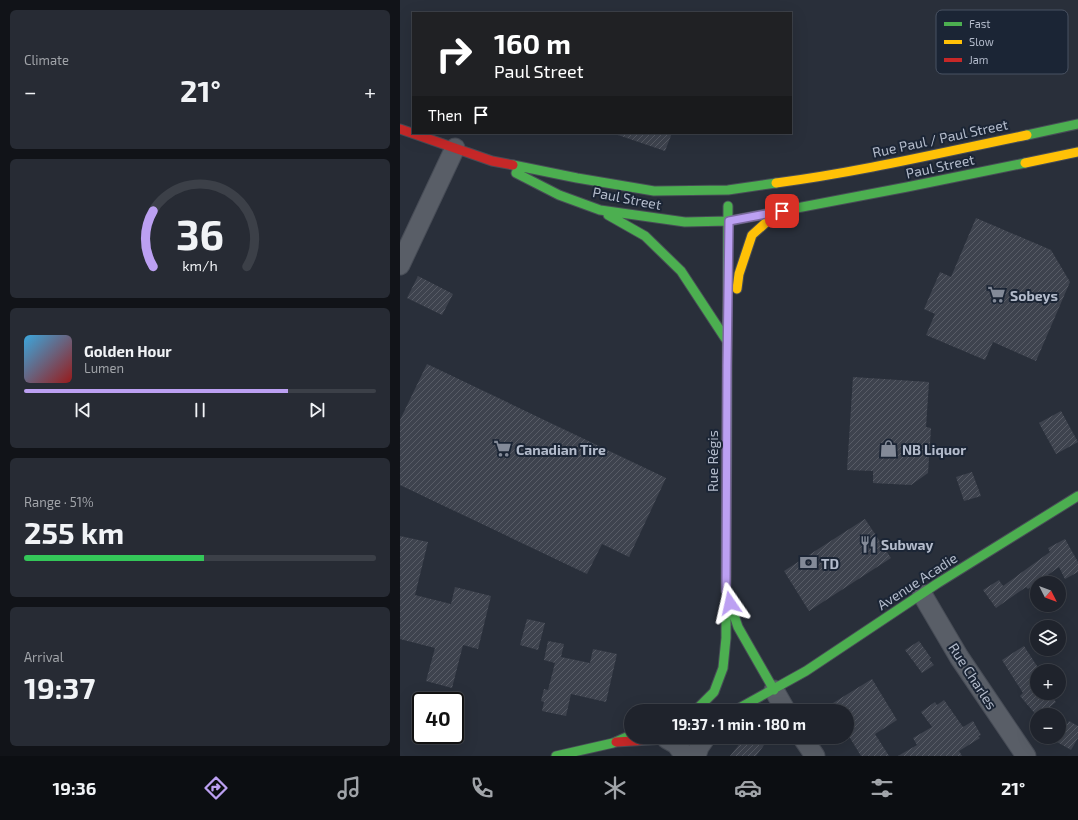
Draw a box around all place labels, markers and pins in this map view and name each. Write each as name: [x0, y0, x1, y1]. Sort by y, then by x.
pin: [765, 194, 799, 228]
supermarket icon: Sobeys: [987, 285, 1007, 305]
place label: Sobeys: [1010, 287, 1058, 304]
supermarket icon: Canadian Tire: [493, 439, 513, 459]
shop icon: NB Liquor: [879, 439, 899, 459]
place label: Canadian Tire: [516, 441, 606, 458]
place label: NB Liquor: [902, 441, 966, 458]
restaurant icon: Subway: [858, 534, 878, 554]
place label: Subway: [881, 536, 934, 553]
bank icon: TD: [798, 553, 818, 573]
place label: TD: [821, 555, 839, 572]

